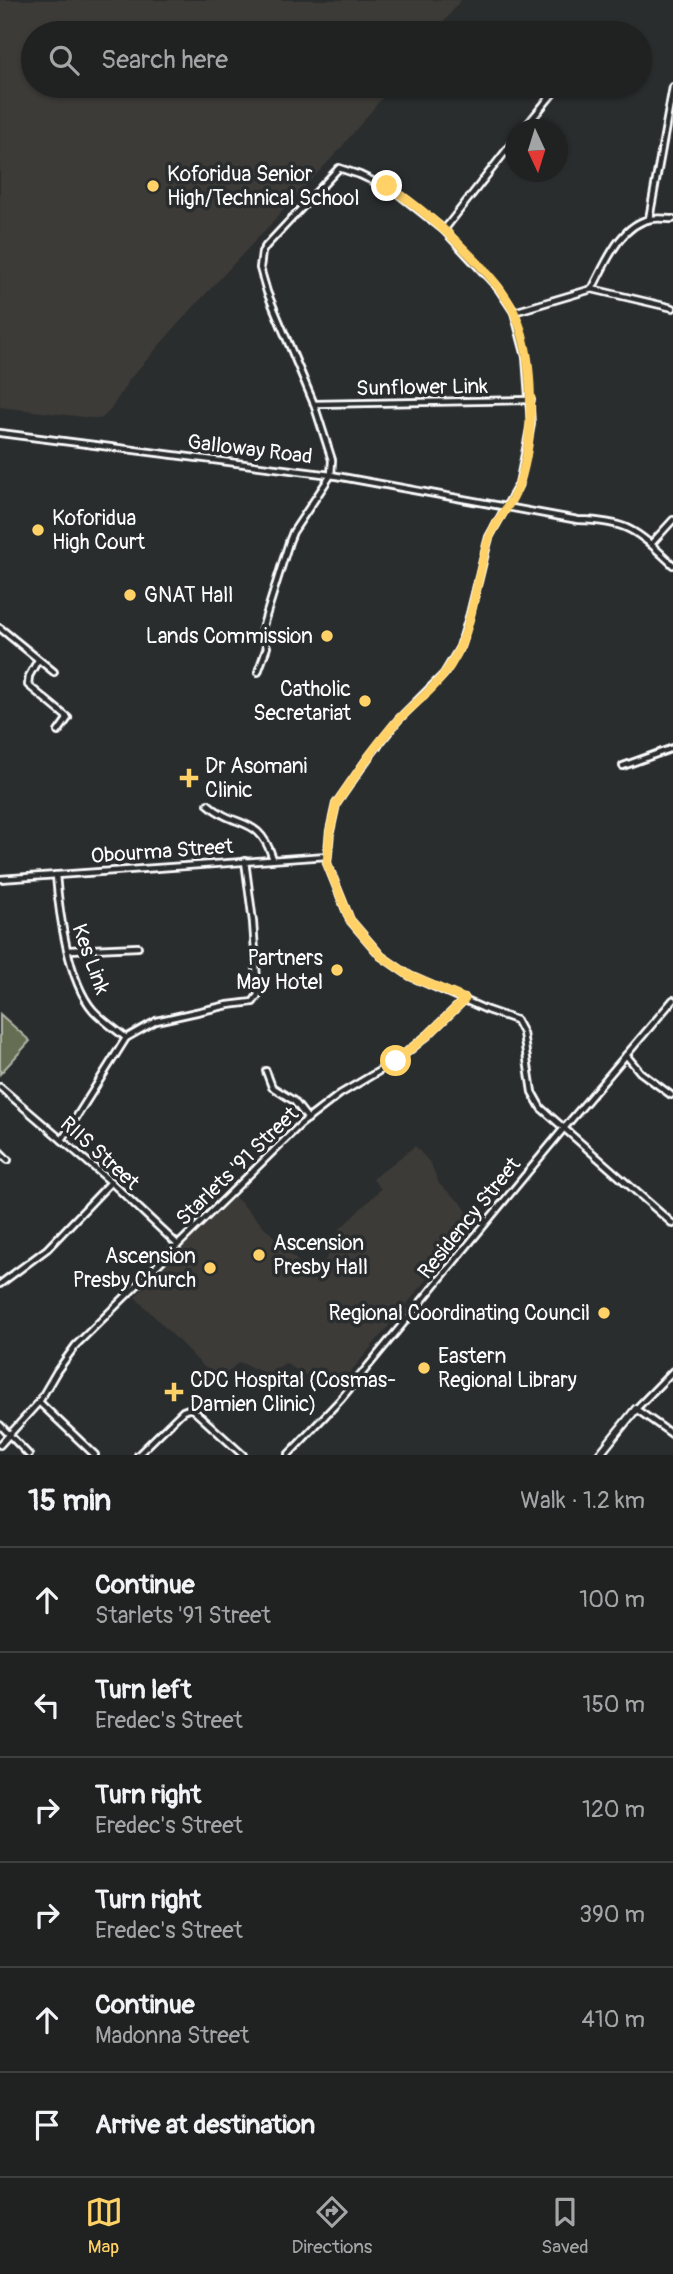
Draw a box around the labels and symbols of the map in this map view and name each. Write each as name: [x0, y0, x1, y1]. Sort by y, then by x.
north arrow: [505, 119, 568, 182]
place label: Koforidua Senior High/Technical School: [167, 161, 359, 212]
route end: [371, 170, 402, 201]
marker: Koforidua Senior High/Technical School: [145, 178, 161, 194]
street label: Sunflower Link: [356, 373, 488, 402]
street label: Galloway Road: [186, 428, 314, 471]
place label: Koforidua High Court: [52, 505, 146, 556]
marker: Koforidua High Court: [30, 522, 46, 538]
place label: GNAT Hall: [144, 582, 233, 609]
marker: GNAT Hall: [122, 587, 138, 603]
place label: Lands Commission: [146, 623, 313, 650]
marker: Lands Commission: [319, 628, 335, 644]
place label: Catholic Secretariat: [253, 676, 352, 727]
marker: Catholic Secretariat: [357, 693, 373, 709]
place label: Dr Asomani Clinic: [205, 753, 308, 804]
marker: Dr Asomani Clinic: [179, 768, 199, 788]
street label: Obourma Street: [90, 833, 235, 870]
street label: Kes Link: [65, 920, 116, 998]
place label: Partners May Hotel: [236, 945, 324, 996]
marker: Partners May Hotel: [329, 962, 345, 978]
route start: [380, 1045, 411, 1076]
street label: Starlets '91 Street: [170, 1101, 305, 1232]
street label: RIIS Street: [54, 1111, 145, 1196]
street label: Residency Street: [412, 1151, 527, 1285]
place label: Ascension Presby Hall: [273, 1230, 368, 1281]
place label: Ascension Presby Church: [73, 1243, 196, 1294]
marker: Ascension Presby Hall: [251, 1247, 267, 1263]
marker: Ascension Presby Church: [202, 1260, 218, 1276]
place label: Regional Coordinating Council: [328, 1300, 590, 1327]
marker: Regional Coordinating Council: [596, 1305, 612, 1321]
place label: Eastern Regional Library: [438, 1343, 577, 1394]
marker: Eastern Regional Library: [416, 1360, 432, 1376]
place label: CDC Hospital (Cosmas- Damien Clinic): [190, 1367, 396, 1418]
marker: CDC Hospital (Cosmas- Damien Clinic): [164, 1382, 184, 1402]

